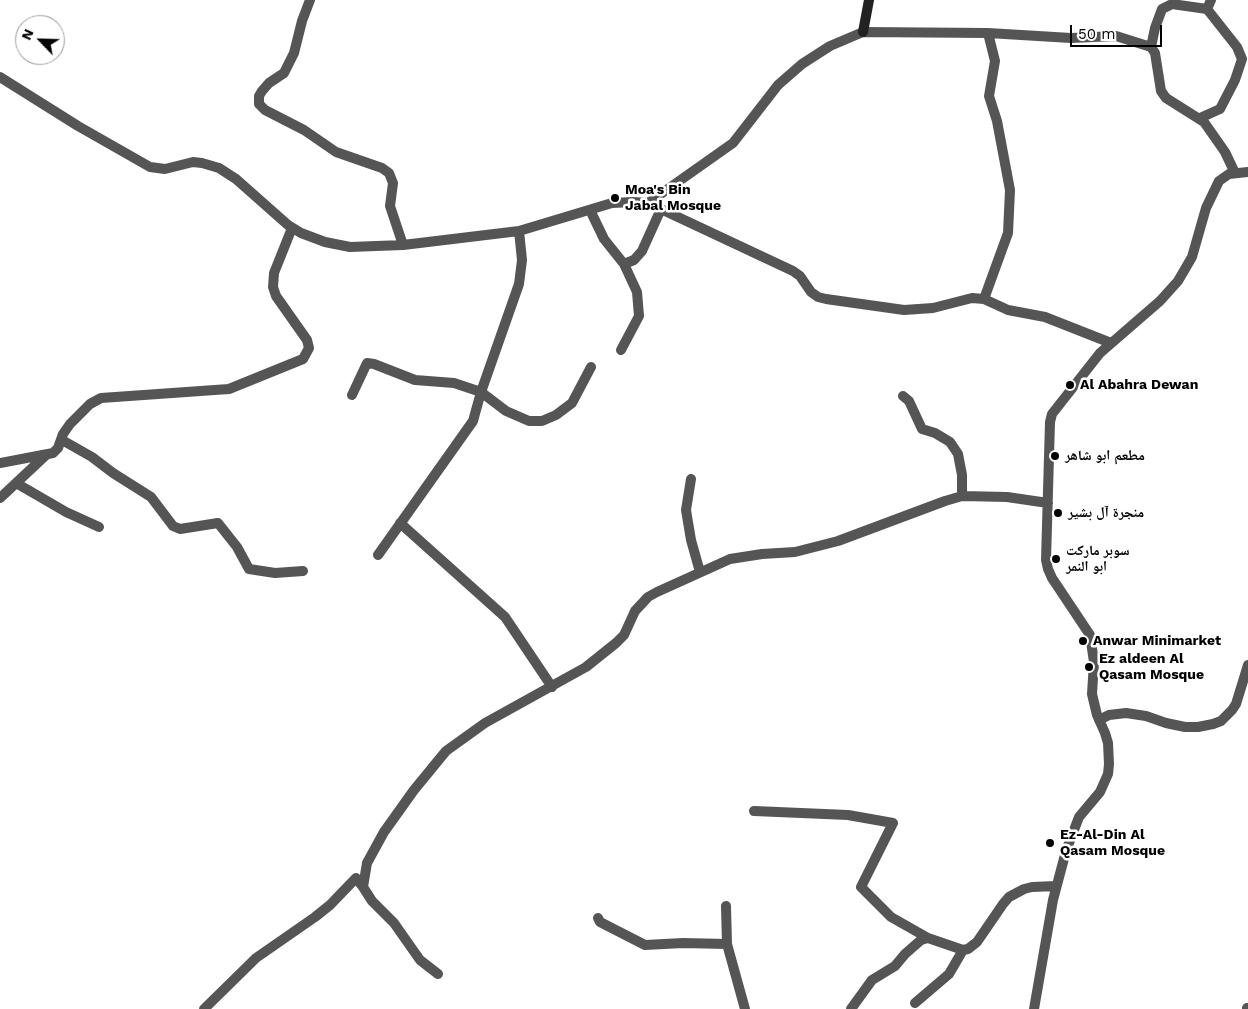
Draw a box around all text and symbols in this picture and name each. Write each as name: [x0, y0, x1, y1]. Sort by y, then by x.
north arrow: [15, 15, 65, 65]
scale bar: [1073, 15, 1166, 47]
text: 50 m: [1078, 25, 1115, 43]
text: N: [18, 26, 37, 42]
place label: Moa's Bin Jabal Mosque: [625, 182, 721, 214]
marker: Moa's Bin Jabal Mosque: [609, 192, 621, 204]
place label: Al Abahra Dewan: [1080, 377, 1198, 393]
marker: Al Abahra Dewan: [1064, 379, 1076, 391]
place label: مطعم ابو شاهر: [1065, 448, 1145, 464]
marker: مطعم ابو شاهر: [1049, 450, 1061, 462]
place label: منجرة آل بشير: [1068, 505, 1144, 521]
marker: منجرة آل بشير: [1052, 507, 1064, 519]
place label: سوبر ماركت ابو النمر: [1066, 543, 1130, 576]
marker: سوبر ماركت ابو النمر: [1050, 553, 1062, 565]
place label: Anwar Minimarket: [1093, 633, 1221, 649]
marker: Anwar Minimarket: [1077, 635, 1089, 647]
place label: Ez aldeen Al Qasam Mosque: [1099, 651, 1204, 684]
marker: Ez aldeen Al Qasam Mosque: [1083, 661, 1095, 673]
place label: Ez-Al-Din Al Qasam Mosque: [1060, 827, 1165, 860]
marker: Ez-Al-Din Al Qasam Mosque: [1044, 837, 1056, 849]

